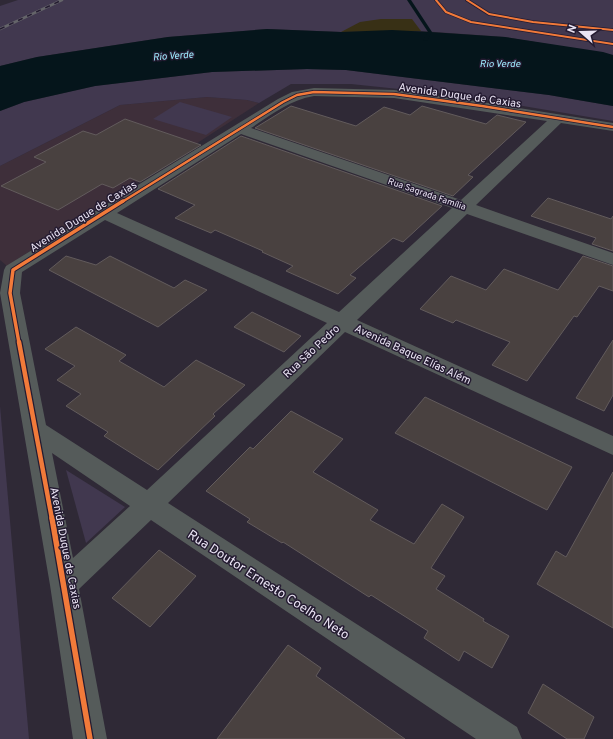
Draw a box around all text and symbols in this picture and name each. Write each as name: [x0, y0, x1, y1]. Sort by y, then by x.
north arrow: [561, 12, 601, 52]
text: N: [565, 23, 580, 35]
water label: Rio Verde: [152, 49, 195, 64]
water label: Rio Verde: [480, 58, 521, 71]
street label: Avenida Duque de Caxias: [398, 80, 522, 112]
street label: Rua Sagrada Família: [386, 176, 468, 213]
street label: Avenida Duque de Caxias: [27, 178, 140, 256]
street label: Rua São Pedro: [280, 322, 343, 382]
street label: Avenida Baque Elías Além: [352, 322, 473, 388]
street label: Avenida Duque de Caxias: [46, 486, 84, 610]
street label: Rua Doutor Ernesto Coelho Neto: [184, 527, 352, 644]

